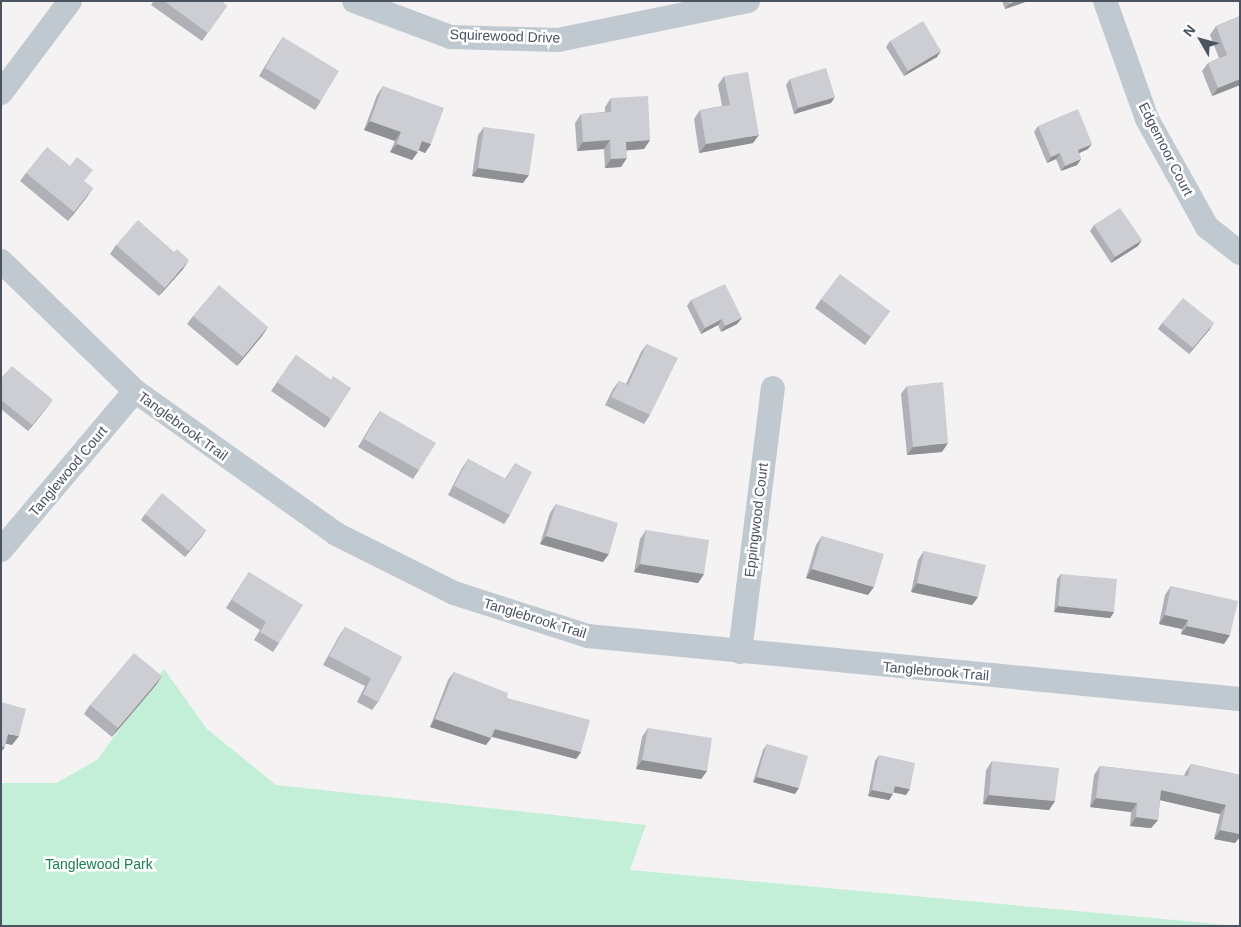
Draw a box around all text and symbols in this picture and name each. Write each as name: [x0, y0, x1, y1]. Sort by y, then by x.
north arrow: [1176, 15, 1226, 65]
text: N: [1180, 22, 1199, 40]
street label: Squirewood Drive: [449, 26, 561, 46]
street label: Edgemoor Court: [1135, 99, 1197, 199]
street label: Tanglebrook Trail: [135, 388, 231, 464]
street label: Tanglewood Court: [25, 422, 111, 520]
street label: Eppingwood Court: [741, 462, 771, 578]
street label: Tanglebrook Trail: [481, 594, 589, 642]
street label: Tanglebrook Trail: [882, 658, 990, 684]
park label: Tanglewood Park: [45, 856, 153, 872]

